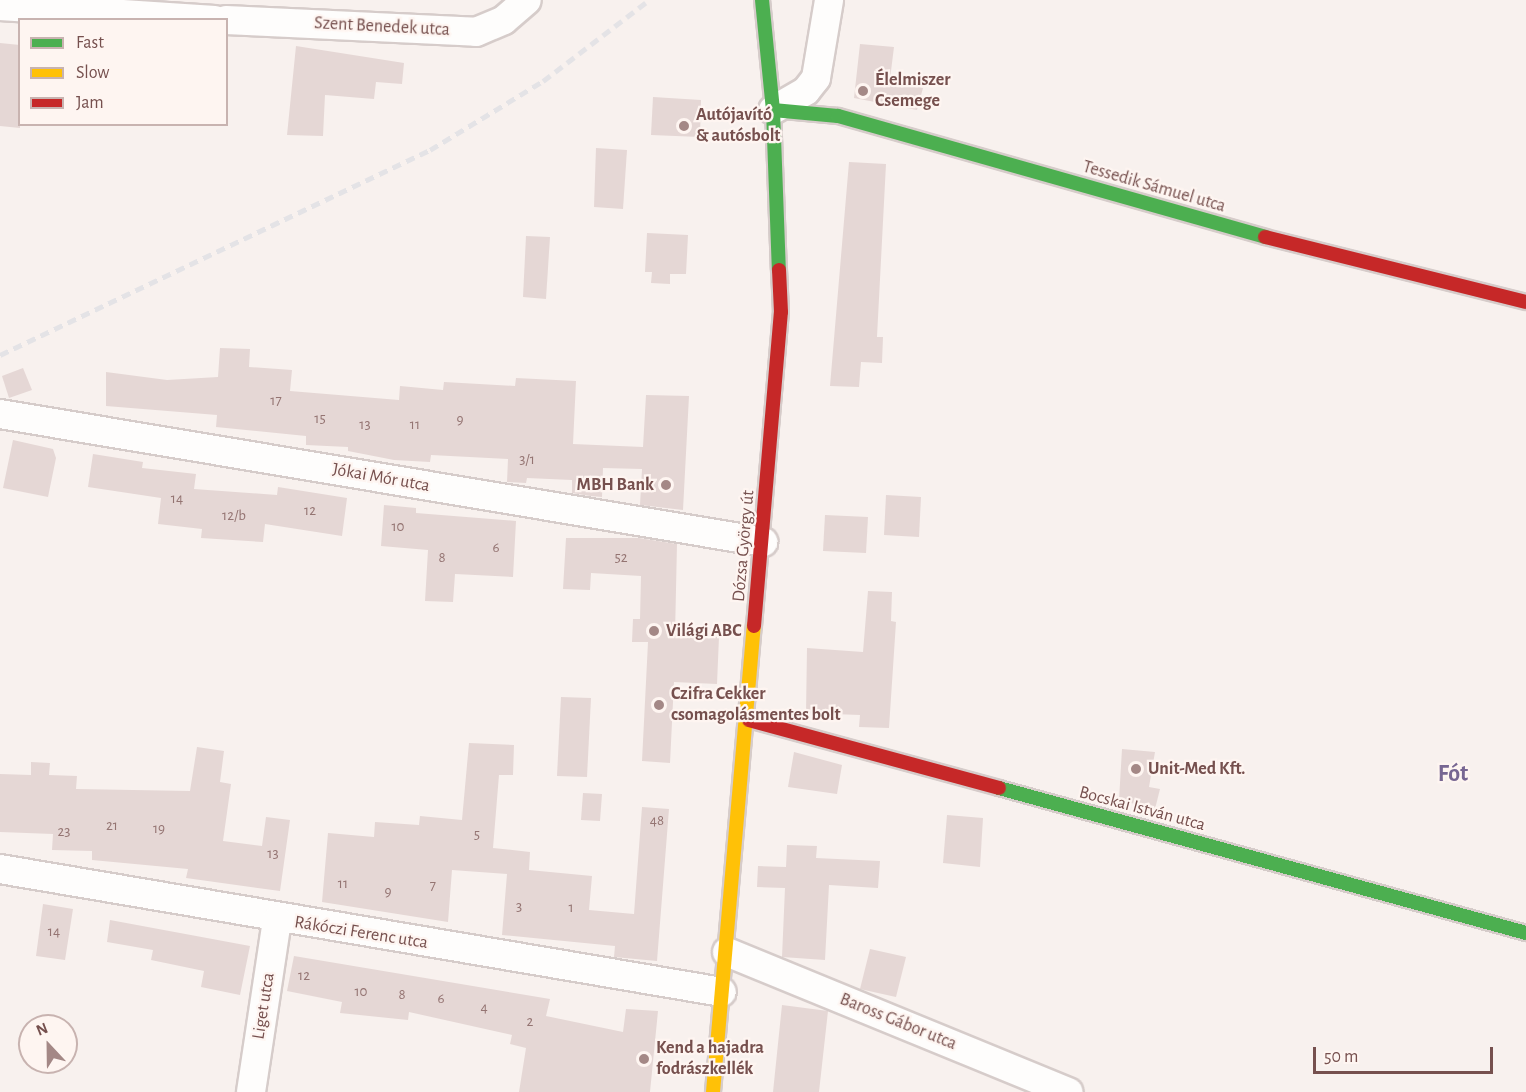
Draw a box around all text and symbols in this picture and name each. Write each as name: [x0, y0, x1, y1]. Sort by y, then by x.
street label: Szent Benedek utca: [314, 13, 450, 41]
legend: [18, 18, 228, 126]
text: Fast: [76, 34, 104, 52]
text: Slow: [76, 64, 109, 82]
place label: Élelmiszer Csemege: [875, 70, 951, 112]
marker: Élelmiszer Csemege: [856, 84, 870, 98]
text: Jam: [76, 94, 104, 112]
place label: Autójavító & autósbolt: [696, 105, 780, 148]
marker: Autójavító & autósbolt: [677, 119, 691, 133]
street label: Tessedik Sámuel utca: [1080, 156, 1228, 218]
house number: 17: [270, 392, 282, 410]
house number: 15: [314, 410, 326, 428]
house number: 9: [456, 411, 464, 429]
house number: 13: [359, 416, 371, 434]
house number: 11: [410, 416, 420, 434]
house number: 3/1: [519, 451, 535, 469]
street label: Jókai Mór utca: [331, 459, 431, 497]
place label: MBH Bank: [577, 474, 654, 496]
marker: MBH Bank: [659, 478, 673, 492]
street label: Dózsa György út: [728, 489, 760, 603]
house number: 14: [171, 490, 183, 508]
house number: 12: [304, 502, 316, 520]
house number: 12/b: [222, 507, 246, 525]
house number: 10: [391, 518, 405, 536]
house number: 6: [492, 539, 500, 557]
house number: 8: [438, 549, 446, 567]
house number: 52: [614, 549, 628, 567]
place label: Világi ABC: [666, 620, 742, 642]
marker: Világi ABC: [647, 624, 661, 638]
place label: Czifra Cekker csomagolásmentes bolt: [671, 684, 841, 726]
marker: Czifra Cekker csomagolásmentes bolt: [652, 698, 666, 712]
place label: Unit-Med Kft.: [1148, 758, 1245, 780]
district label: Fót: [1438, 761, 1468, 789]
marker: Unit-Med Kft.: [1129, 762, 1143, 776]
street label: Bocskai István utca: [1077, 782, 1207, 836]
house number: 48: [650, 812, 664, 830]
house number: 21: [106, 817, 118, 835]
house number: 19: [153, 820, 165, 838]
house number: 23: [57, 823, 71, 841]
house number: 5: [474, 826, 480, 844]
house number: 13: [267, 845, 279, 863]
house number: 11: [338, 875, 348, 893]
house number: 7: [430, 877, 436, 895]
house number: 9: [384, 883, 392, 901]
house number: 3: [516, 898, 522, 916]
house number: 1: [568, 899, 574, 917]
street label: Rákóczi Ferenc utca: [293, 912, 429, 954]
house number: 14: [48, 923, 60, 941]
house number: 12: [298, 967, 310, 985]
street label: Liget utca: [248, 971, 280, 1041]
house number: 10: [354, 983, 368, 1001]
house number: 8: [398, 986, 406, 1004]
street label: Baross Gábor utca: [836, 989, 960, 1055]
house number: 6: [437, 990, 445, 1008]
house number: 4: [480, 999, 488, 1017]
house number: 2: [527, 1013, 533, 1031]
north arrow: [18, 1014, 78, 1074]
text: N: [34, 1020, 50, 1039]
scale bar: [1316, 1035, 1496, 1073]
place label: Kend a hajadra fodrászkellék: [656, 1038, 764, 1080]
text: 50 m: [1324, 1048, 1358, 1066]
marker: Kend a hajadra fodrászkellék: [637, 1052, 651, 1066]

